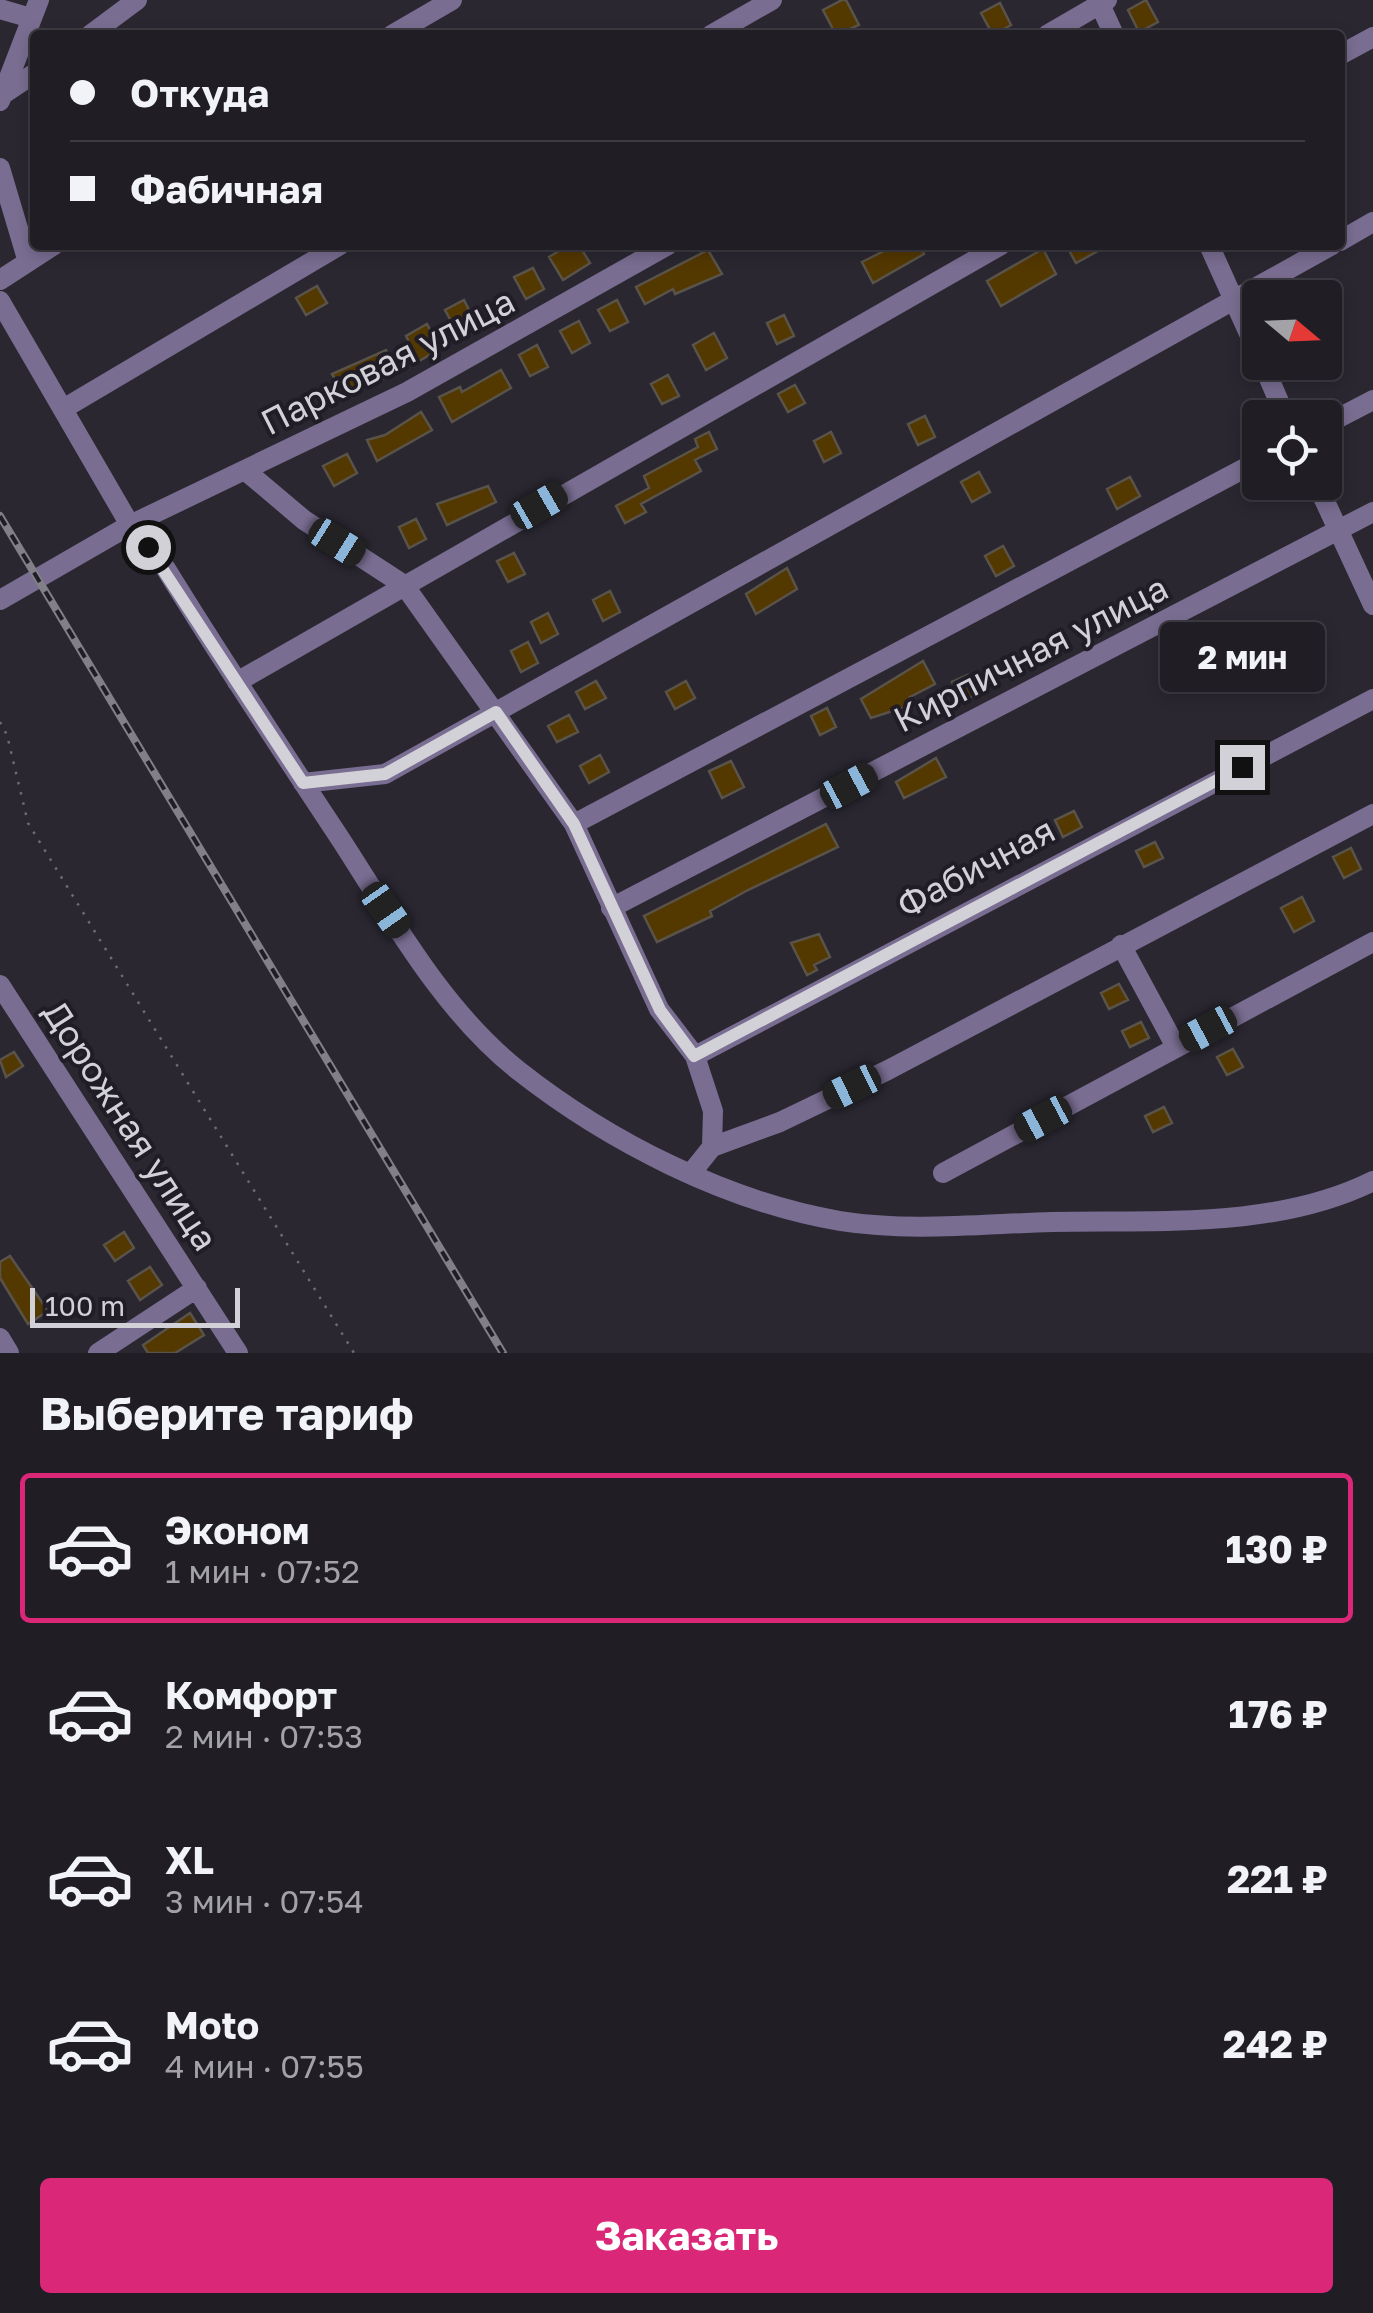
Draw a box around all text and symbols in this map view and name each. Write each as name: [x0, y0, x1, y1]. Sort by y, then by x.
text: Откуда: [130, 70, 269, 115]
text: Фабичная: [130, 166, 323, 211]
street label: Парковая улица: [254, 279, 521, 443]
north arrow: [1242, 280, 1342, 380]
map controls: [1242, 280, 1342, 500]
button: locate: [1242, 400, 1342, 500]
car: [506, 478, 572, 534]
car: [304, 513, 370, 571]
route start: [126, 525, 171, 570]
street label: Кирпичная улица: [887, 566, 1174, 740]
callout: 2 мин: [1160, 622, 1324, 692]
text: 2 мин: [1198, 638, 1287, 676]
route end: [1220, 745, 1265, 790]
car: [815, 759, 883, 813]
street label: Фабичная: [889, 808, 1062, 926]
car: [357, 877, 415, 943]
street label: Дорожная улица: [35, 993, 227, 1258]
car: [1174, 1002, 1242, 1056]
car: [818, 1060, 886, 1114]
car: [1009, 1092, 1077, 1146]
scale bar: [30, 1283, 240, 1328]
text: 100 m: [45, 1289, 125, 1322]
text: Выберите тариф: [40, 1386, 414, 1440]
icon: car: [45, 1503, 135, 1593]
text: Эконом: [165, 1507, 309, 1552]
text: 130 ₽: [1225, 1526, 1328, 1571]
text: 1 мин · 07:52: [165, 1552, 360, 1590]
icon: car: [45, 1668, 135, 1758]
text: Комфорт: [165, 1672, 337, 1717]
text: 176 ₽: [1228, 1691, 1328, 1736]
text: 2 мин · 07:53: [165, 1717, 363, 1755]
icon: car: [45, 1833, 135, 1923]
text: XL: [165, 1837, 214, 1882]
text: 221 ₽: [1227, 1856, 1328, 1901]
text: 3 мин · 07:54: [165, 1882, 364, 1920]
icon: car: [45, 1998, 135, 2088]
text: Moto: [165, 2002, 259, 2047]
text: 242 ₽: [1223, 2021, 1328, 2066]
text: 4 мин · 07:55: [165, 2047, 364, 2085]
button: Заказать: [40, 2178, 1333, 2293]

